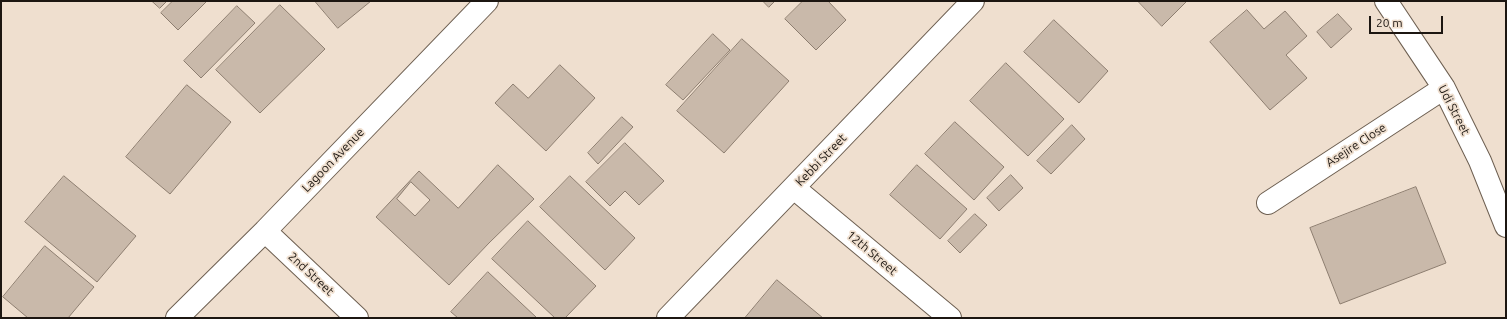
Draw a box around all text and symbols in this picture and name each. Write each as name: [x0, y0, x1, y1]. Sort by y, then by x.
scale bar: [1371, 8, 1445, 34]
text: 20 m: [1376, 16, 1403, 29]
street label: Udi Street: [1435, 83, 1473, 137]
street label: Asejire Close: [1323, 120, 1389, 170]
street label: Lagoon Avenue: [299, 125, 367, 195]
street label: Kebbi Street: [793, 131, 849, 189]
street label: 12th Street: [844, 228, 900, 278]
street label: 2nd Street: [285, 249, 337, 299]

